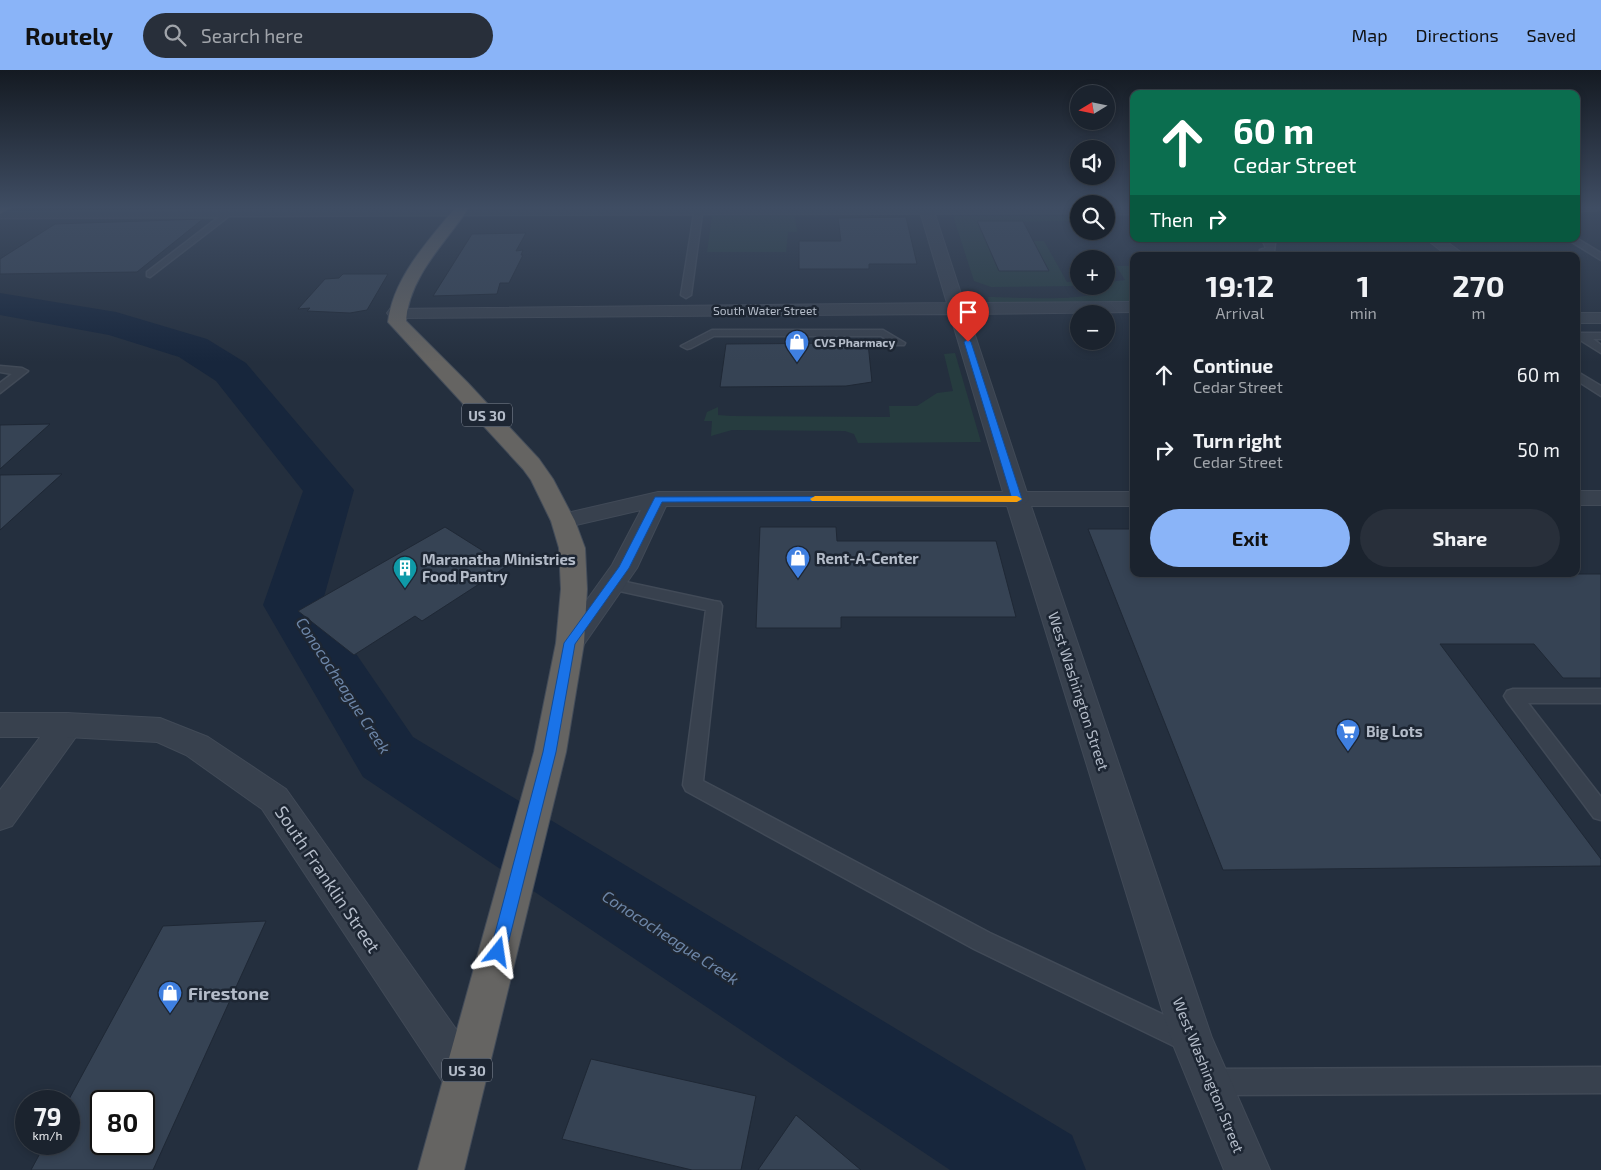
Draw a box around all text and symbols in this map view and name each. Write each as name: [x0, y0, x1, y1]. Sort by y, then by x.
search box: [143, 13, 493, 58]
text: Routely: [25, 21, 113, 50]
icon: search: [161, 21, 189, 49]
text: Search here: [201, 24, 303, 47]
text: Map: [1351, 24, 1388, 46]
text: Directions: [1416, 24, 1499, 46]
text: Saved: [1527, 24, 1576, 46]
north arrow: [1070, 85, 1115, 130]
map controls: [1070, 85, 1115, 350]
text: 60 m: [1233, 109, 1314, 151]
icon: ahead: [1150, 110, 1215, 175]
button: sound: [1070, 140, 1115, 185]
text: Cedar Street: [1233, 151, 1356, 177]
button: search: [1070, 195, 1115, 240]
icon: right: [1203, 205, 1231, 233]
text: Then: [1150, 208, 1193, 231]
button: +: [1070, 250, 1115, 295]
text: 19:12: [1205, 267, 1274, 303]
text: 1: [1357, 267, 1370, 303]
text: 270: [1452, 267, 1505, 303]
pin: [947, 291, 989, 342]
icon: arrive: [954, 298, 982, 326]
street label: South Water Street: [713, 303, 817, 317]
text: Arrival: [1215, 303, 1264, 322]
text: min: [1350, 303, 1377, 322]
text: m: [1471, 303, 1485, 322]
button: −: [1070, 305, 1115, 350]
shop icon: CVS Pharmacy: [784, 329, 810, 363]
place label: CVS Pharmacy: [814, 335, 895, 350]
text: Continue: [1193, 354, 1273, 377]
icon: ahead: [1150, 361, 1178, 389]
text: 60 m: [1517, 363, 1560, 386]
text: Cedar Street: [1193, 377, 1283, 396]
road number: US 30: [462, 404, 512, 426]
text: Turn right: [1193, 429, 1281, 452]
icon: right: [1150, 436, 1178, 464]
text: 50 m: [1517, 438, 1560, 461]
text: Cedar Street: [1193, 452, 1283, 471]
button: Exit: [1150, 509, 1350, 567]
button: Share: [1360, 509, 1560, 567]
shop icon: Rent-A-Center: [785, 545, 811, 579]
place label: Rent-A-Center: [816, 549, 919, 567]
place label: Maranatha Ministries Food Pantry: [422, 550, 576, 586]
building icon: Maranatha Ministries Food Pantry: [392, 555, 418, 589]
street label: West Washington Street: [1045, 609, 1113, 773]
water label: Conococheague Creek: [293, 613, 395, 757]
supermarket icon: Big Lots: [1335, 718, 1361, 752]
place label: Big Lots: [1366, 722, 1423, 740]
street label: South Franklin Street: [271, 801, 385, 957]
water label: Conococheague Creek: [599, 886, 743, 988]
position arrow: [471, 925, 523, 977]
shop icon: Firestone: [157, 980, 183, 1014]
place label: Firestone: [188, 982, 269, 1004]
street label: West Washington Street: [1170, 995, 1249, 1156]
road number: US 30: [442, 1058, 492, 1082]
speed limit sign: 80: [90, 1090, 155, 1155]
text: 79: [34, 1101, 61, 1131]
text: km/h: [33, 1128, 62, 1142]

